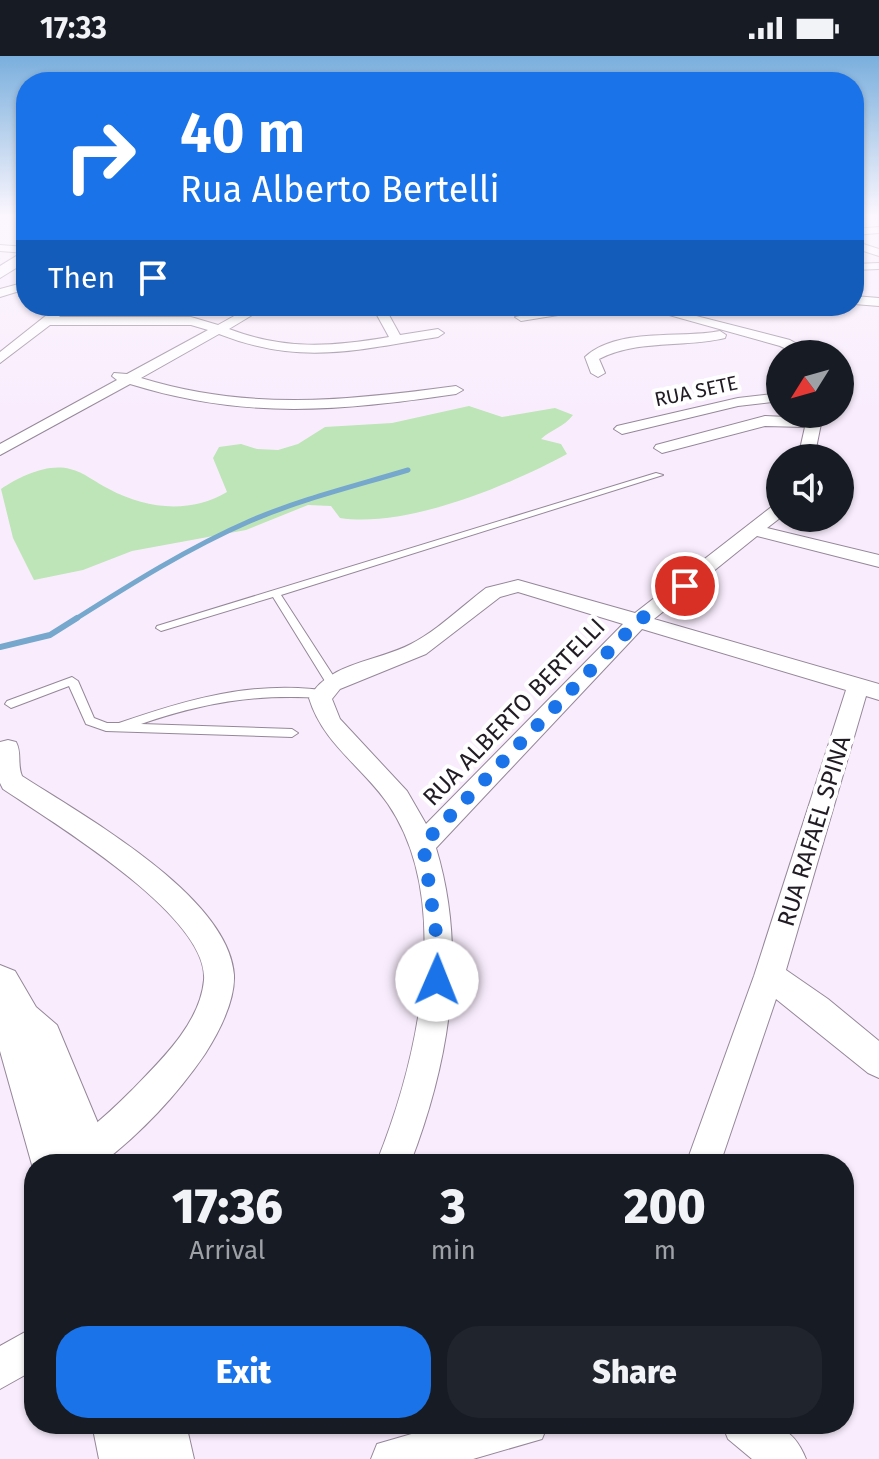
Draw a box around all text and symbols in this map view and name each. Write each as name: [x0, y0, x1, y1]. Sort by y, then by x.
text: 17:33: [40, 10, 107, 46]
text: 40 m: [180, 100, 305, 167]
icon: right: [48, 104, 152, 208]
text: Rua Alberto Bertelli: [180, 168, 500, 212]
icon: arrive: [131, 256, 175, 300]
text: Then: [48, 260, 115, 296]
north arrow: [766, 340, 854, 428]
map controls: [766, 340, 854, 532]
street label: RUA SETE: [652, 370, 740, 412]
button: sound: [766, 444, 854, 532]
pin: [651, 552, 719, 620]
icon: arrive: [663, 564, 707, 608]
street label: RUA ALBERTO BERTELLI: [417, 613, 611, 811]
street label: RUA RAFAEL SPINA: [772, 732, 856, 930]
position arrow: [395, 938, 479, 1022]
text: 17:36: [172, 1178, 283, 1236]
text: 3: [441, 1178, 466, 1236]
text: 200: [624, 1178, 706, 1236]
text: Arrival: [189, 1235, 265, 1266]
text: min: [431, 1235, 476, 1266]
text: m: [654, 1235, 676, 1266]
button: Exit: [56, 1326, 431, 1418]
button: Share: [447, 1326, 822, 1418]

